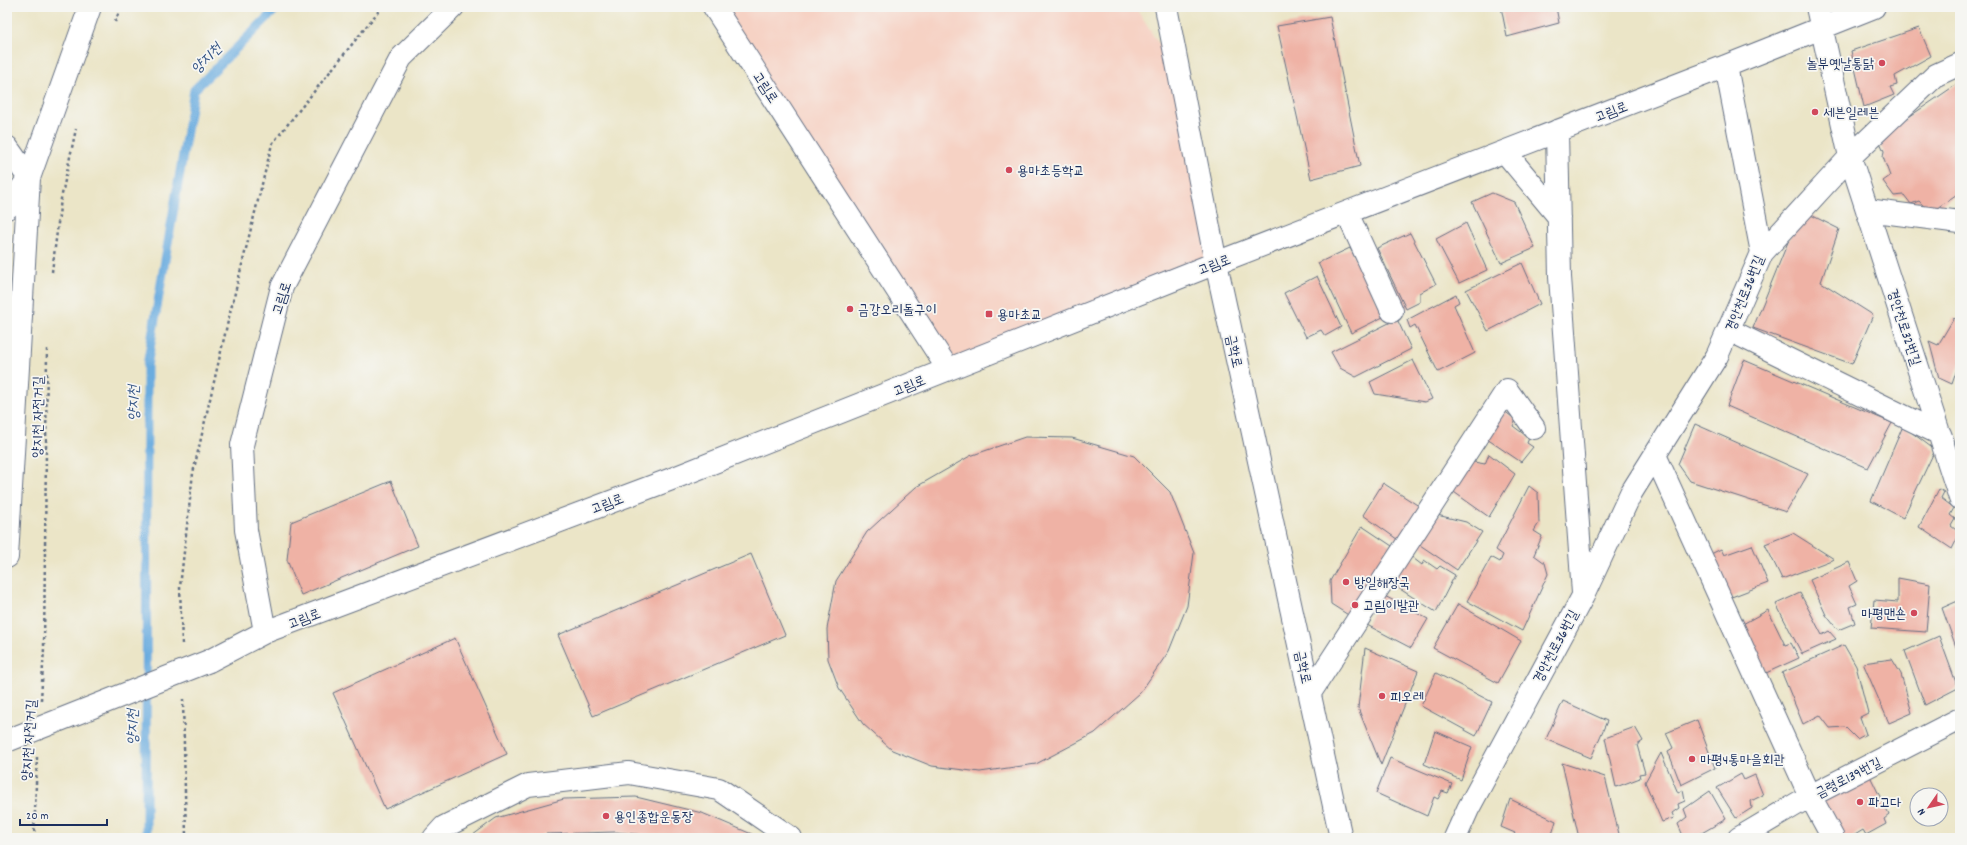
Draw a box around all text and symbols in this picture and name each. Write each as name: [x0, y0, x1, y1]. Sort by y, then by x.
water label: 양지천: [187, 37, 229, 80]
place label: 놀부옛날통닭: [1806, 55, 1875, 75]
marker: 놀부옛날통닭: [1877, 58, 1887, 68]
street label: 고림로: [747, 68, 782, 108]
street label: 고림로: [1592, 97, 1631, 128]
place label: 세븐일레븐: [1823, 104, 1879, 124]
marker: 세븐일레븐: [1810, 107, 1820, 117]
place label: 용마초등학교: [1017, 162, 1085, 182]
marker: 용마초등학교: [1004, 165, 1014, 175]
street label: 고림로: [1195, 250, 1234, 281]
street label: 경안천로36번길: [1721, 252, 1771, 335]
street label: 고림로: [268, 279, 298, 318]
street label: 경안천로32번길: [1881, 287, 1925, 369]
place label: 금강오리돌구이: [858, 301, 937, 321]
marker: 금강오리돌구이: [845, 304, 855, 314]
place label: 용마초교: [997, 306, 1042, 326]
marker: 용마초교: [984, 309, 994, 319]
street label: 금학로: [1220, 333, 1246, 370]
street label: 고림로: [890, 371, 929, 402]
street label: 양지천 자전거길: [28, 375, 50, 458]
water label: 양지천: [124, 383, 146, 421]
street label: 고림로: [588, 489, 627, 520]
place label: 방일해장국: [1354, 574, 1410, 594]
marker: 방일해장국: [1341, 577, 1351, 587]
place label: 고림이발관: [1363, 597, 1419, 617]
marker: 고림이발관: [1350, 600, 1360, 610]
street label: 고림로: [285, 604, 324, 635]
place label: 마평맨숀: [1861, 605, 1906, 625]
street label: 경안천로36번길: [1529, 606, 1585, 687]
marker: 마평맨숀: [1909, 608, 1919, 618]
street label: 금학로: [1289, 649, 1315, 686]
place label: 피오레: [1390, 688, 1424, 708]
marker: 피오레: [1377, 691, 1387, 701]
street label: 양지천 자전거길: [17, 698, 43, 782]
water label: 양지천: [123, 707, 145, 745]
place label: 마평4통마을회관: [1700, 751, 1785, 771]
street label: 금령로139번길: [1812, 753, 1886, 804]
marker: 마평4통마을회관: [1687, 754, 1697, 764]
north arrow: [1909, 787, 1949, 827]
place label: 파고다: [1868, 794, 1902, 814]
marker: 파고다: [1855, 797, 1865, 807]
scale bar: [20, 801, 107, 827]
text: N: [1914, 804, 1931, 818]
text: 20 m: [26, 808, 49, 825]
place label: 용인종합운동장: [614, 808, 694, 828]
marker: 용인종합운동장: [601, 811, 611, 821]

